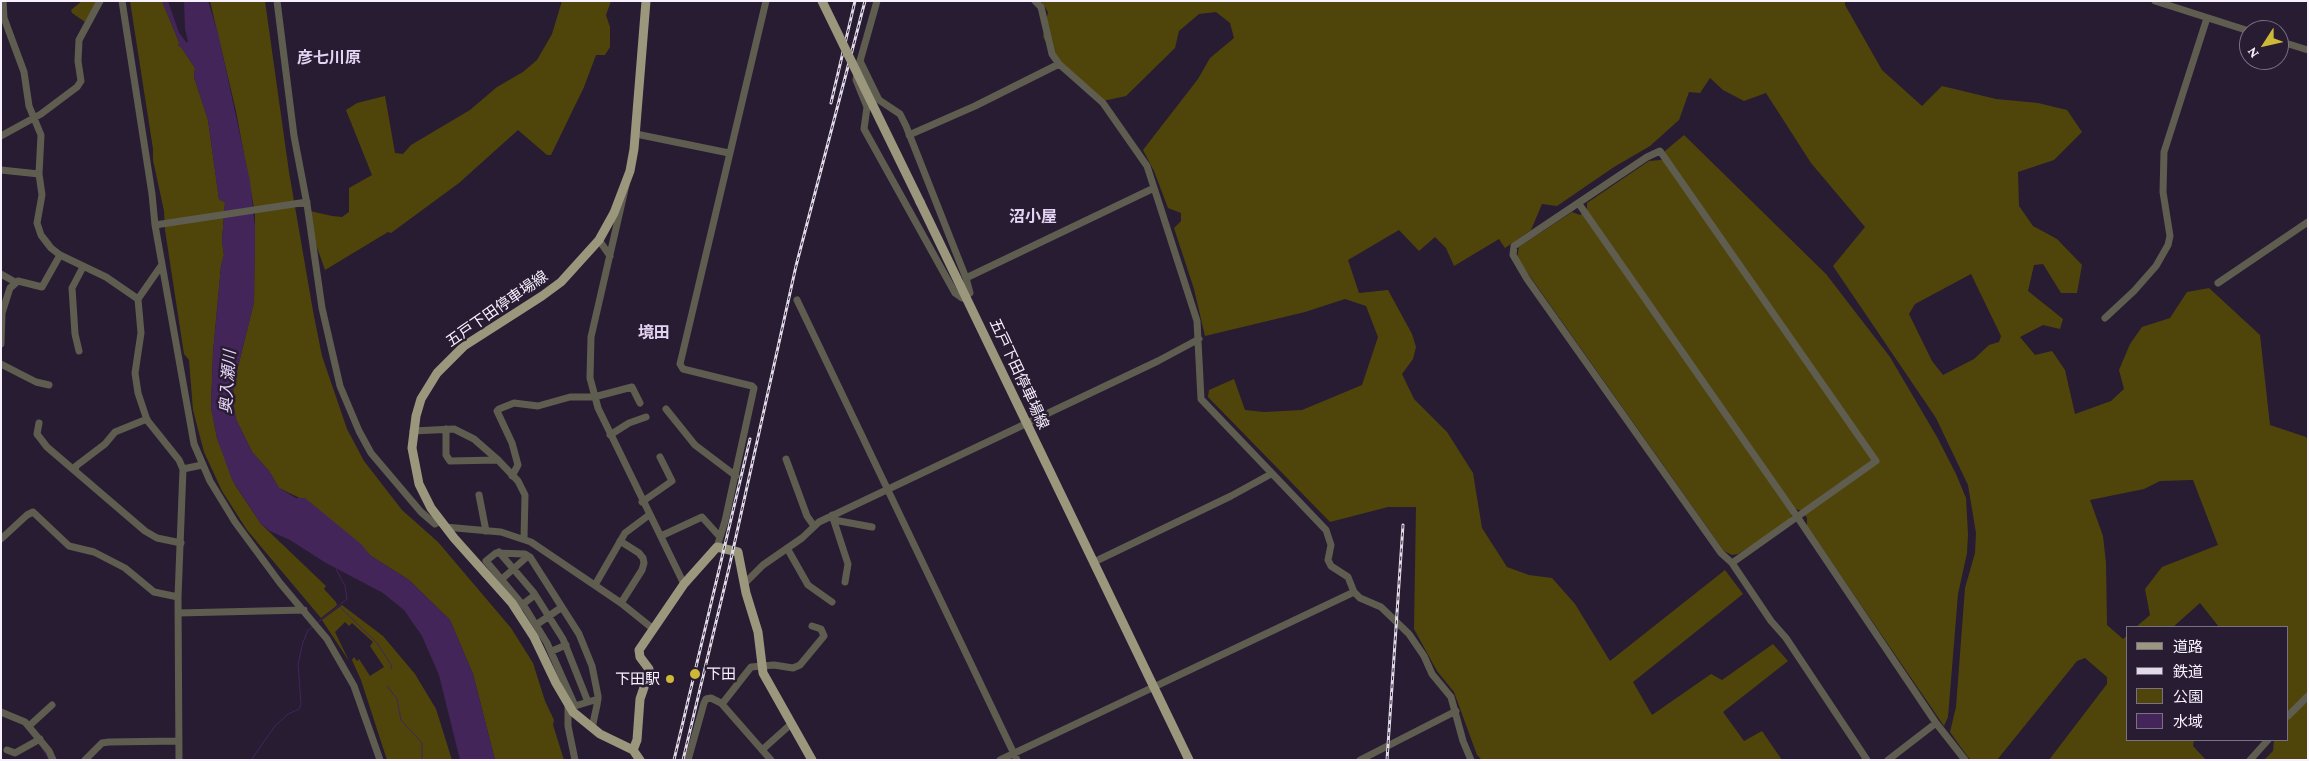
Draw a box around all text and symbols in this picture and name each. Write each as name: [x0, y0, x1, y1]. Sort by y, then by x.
north arrow: [2239, 20, 2289, 70]
text: N: [2243, 45, 2262, 62]
district label: 彦七川原: [297, 48, 361, 68]
district label: 沼小屋: [1009, 207, 1057, 227]
street label: 五戸下田停車場線: [443, 267, 551, 351]
street label: 五戸下田停車場線: [985, 316, 1053, 432]
district label: 境田: [638, 323, 670, 343]
water label: 奥入瀬川: [216, 349, 240, 415]
legend: [2126, 626, 2289, 741]
text: 道路: [2173, 639, 2203, 655]
text: 鉄道: [2173, 664, 2203, 680]
place label: 下田: [706, 665, 736, 683]
marker: 下田: [688, 667, 702, 681]
place label: 下田駅: [615, 670, 660, 688]
marker: 下田駅: [664, 673, 676, 685]
text: 公園: [2173, 689, 2203, 705]
text: 水域: [2173, 714, 2203, 730]

